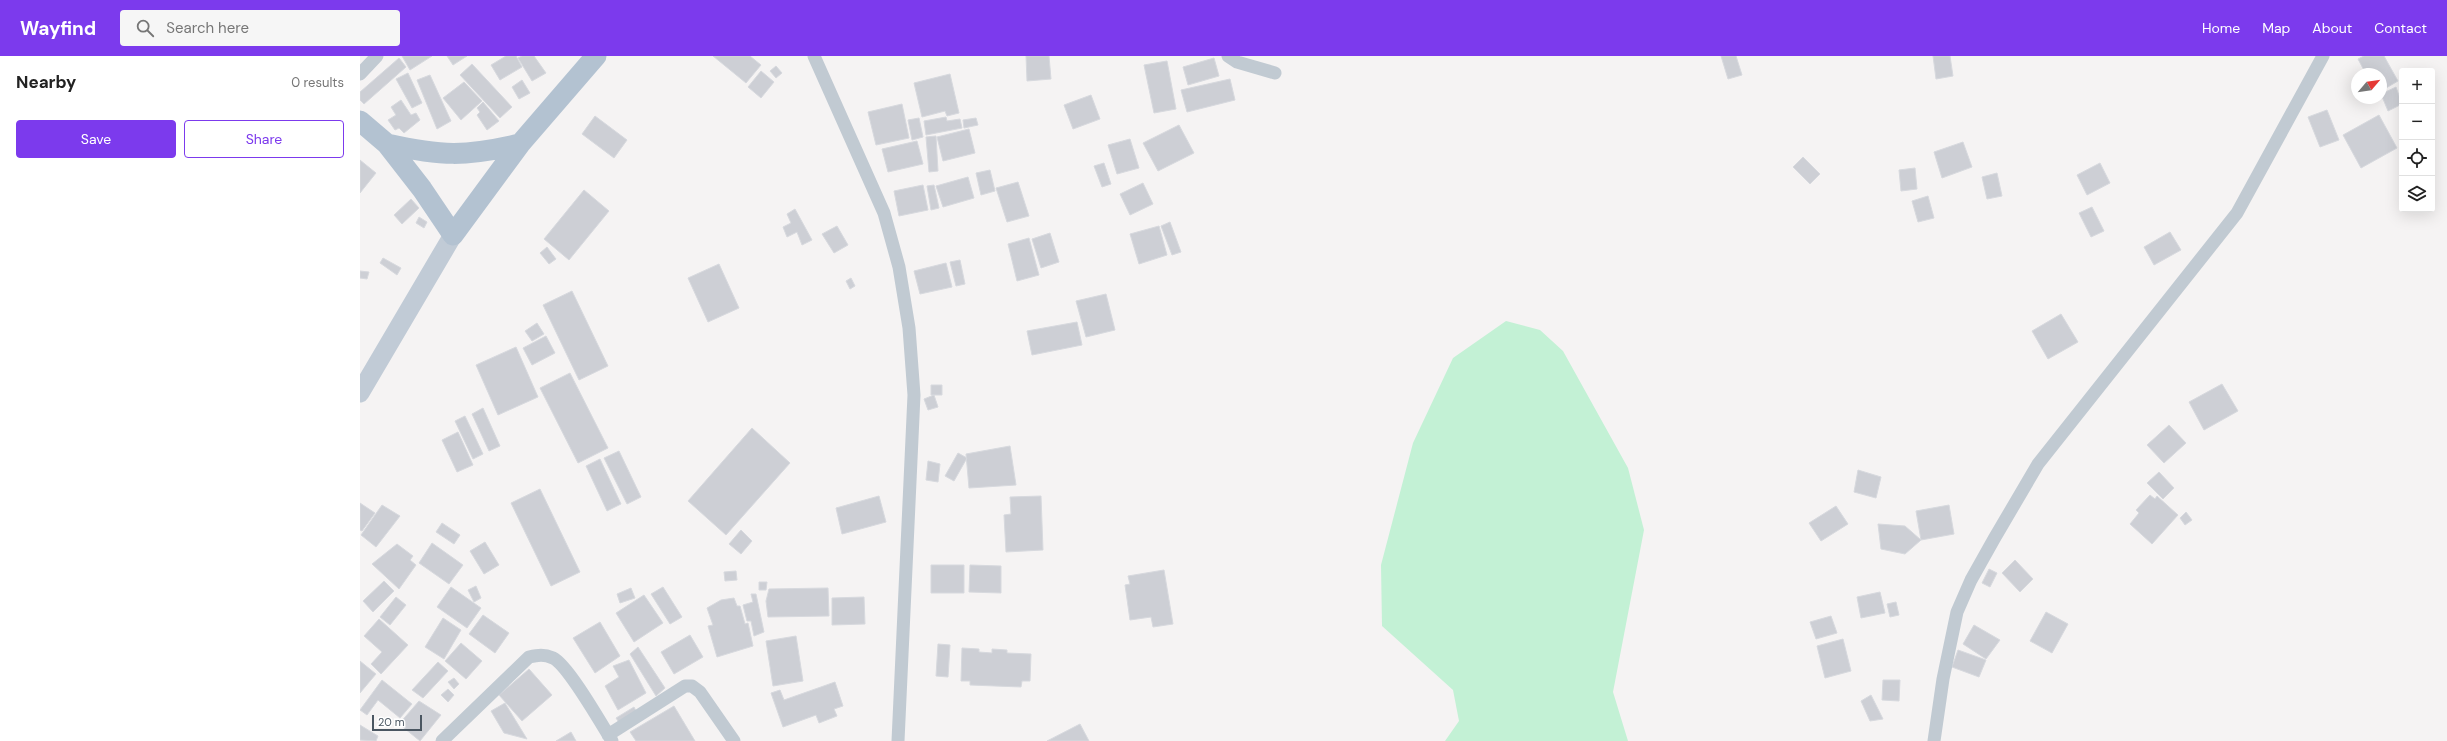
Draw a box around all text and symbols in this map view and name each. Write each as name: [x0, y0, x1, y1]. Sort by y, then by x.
search box: [120, 10, 400, 46]
text: Wayfind: [20, 16, 96, 41]
icon: search: [134, 17, 156, 39]
text: Search here: [166, 18, 249, 38]
text: Home: [2202, 19, 2240, 37]
text: Map: [2262, 19, 2290, 37]
text: About: [2312, 19, 2352, 37]
text: Contact: [2374, 19, 2427, 37]
north arrow: [2351, 68, 2387, 104]
map controls: [2399, 68, 2435, 212]
button: +: [2399, 68, 2435, 104]
text: Nearby: [16, 71, 76, 93]
text: 0 results: [291, 74, 344, 91]
button: −: [2399, 104, 2435, 140]
button: Save: [16, 120, 176, 158]
button: Share: [184, 120, 344, 158]
button: locate: [2399, 140, 2435, 176]
button: layers: [2399, 176, 2435, 212]
scale bar: [372, 713, 422, 732]
text: 20 m: [378, 715, 404, 729]

